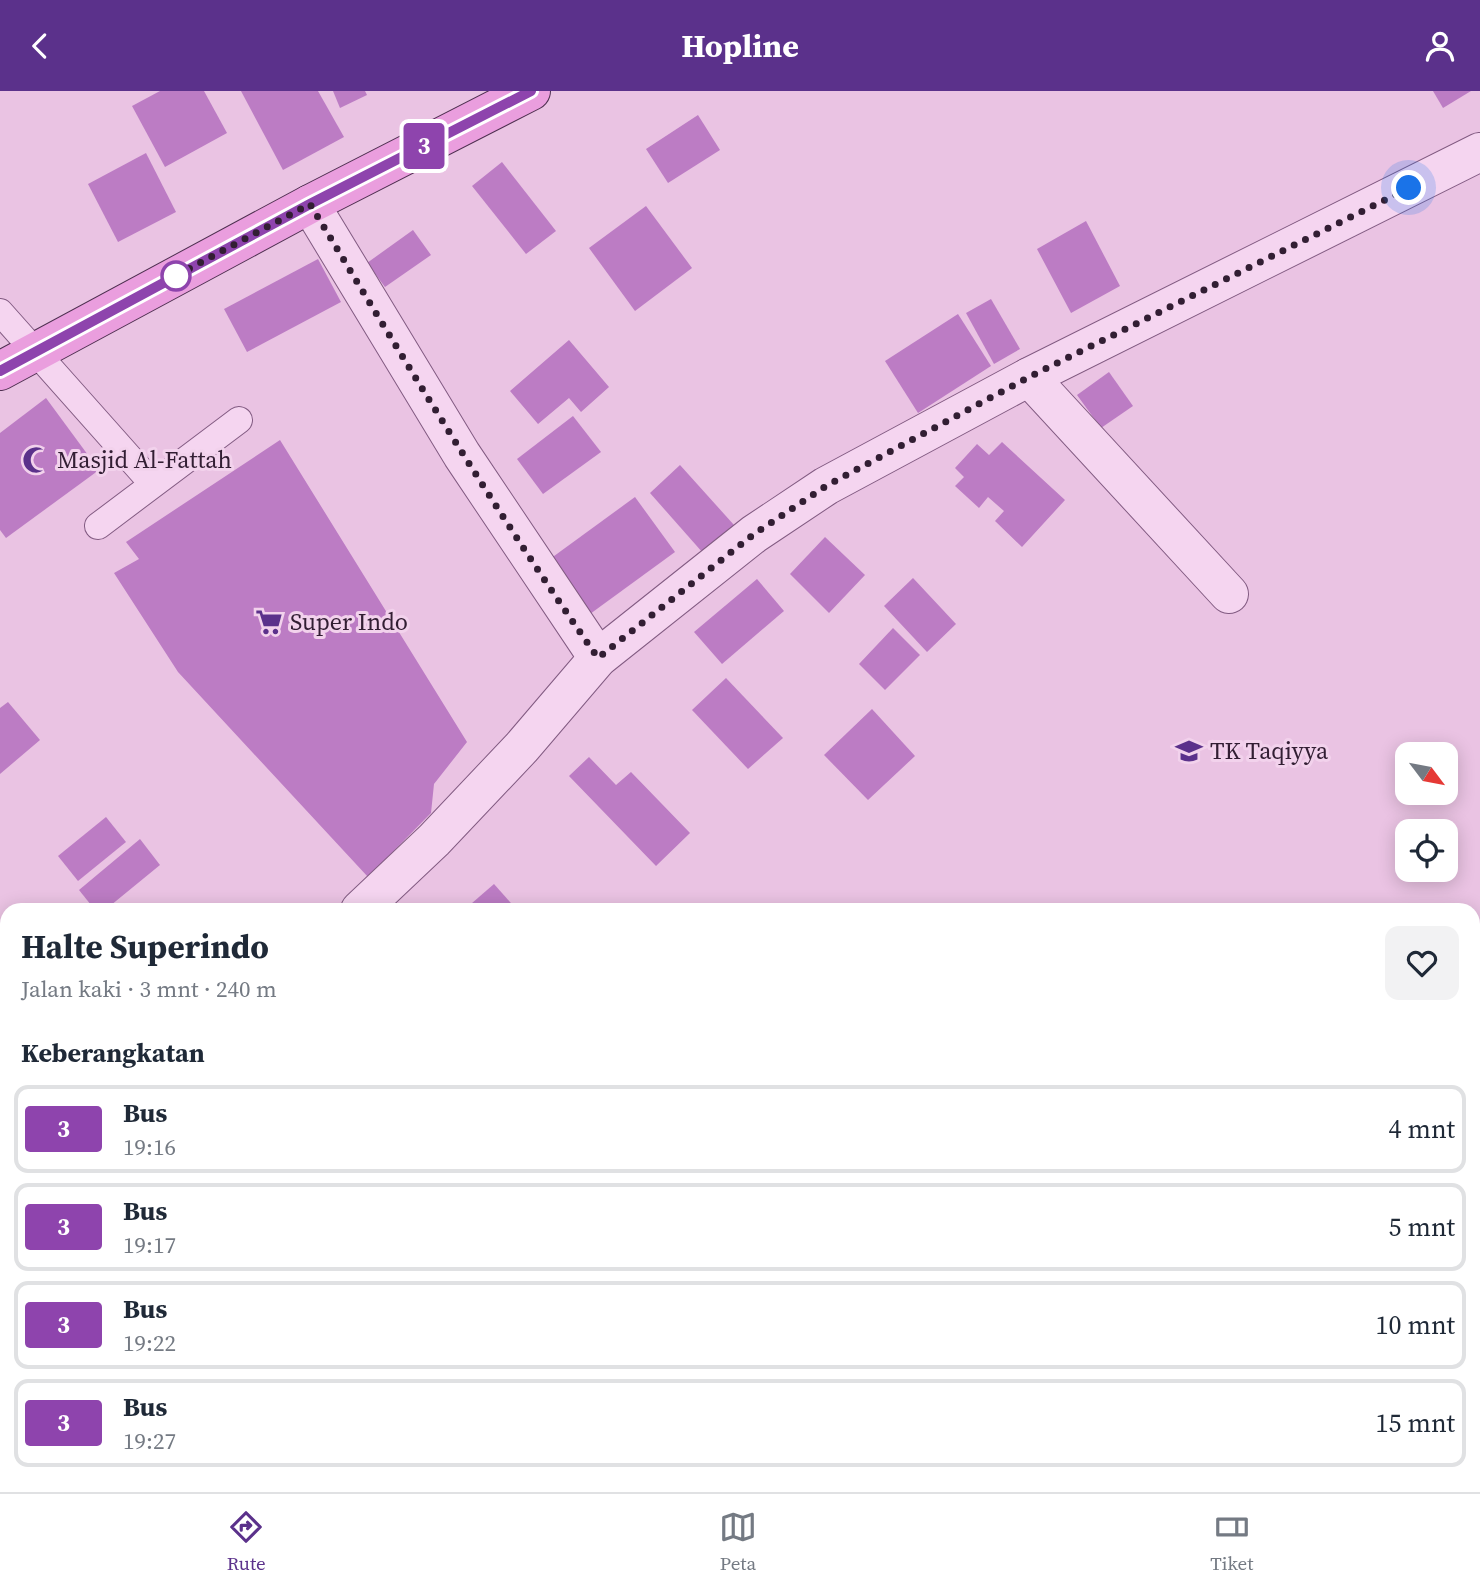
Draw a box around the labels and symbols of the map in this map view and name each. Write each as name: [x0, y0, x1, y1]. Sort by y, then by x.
line badge: 3: [401, 123, 447, 169]
your location: [1391, 170, 1426, 205]
unlabelled marker: [161, 261, 191, 291]
place label: Masjid Al-Fattah: [57, 443, 232, 476]
mosque icon: Masjid Al-Fattah: [21, 445, 51, 475]
place label: Super Indo: [290, 605, 408, 638]
supermarket icon: Super Indo: [254, 607, 284, 637]
place label: TK Taqiyya: [1210, 734, 1329, 767]
school or university icon: TK Taqiyya: [1174, 736, 1204, 766]
north arrow: [1395, 742, 1458, 805]

